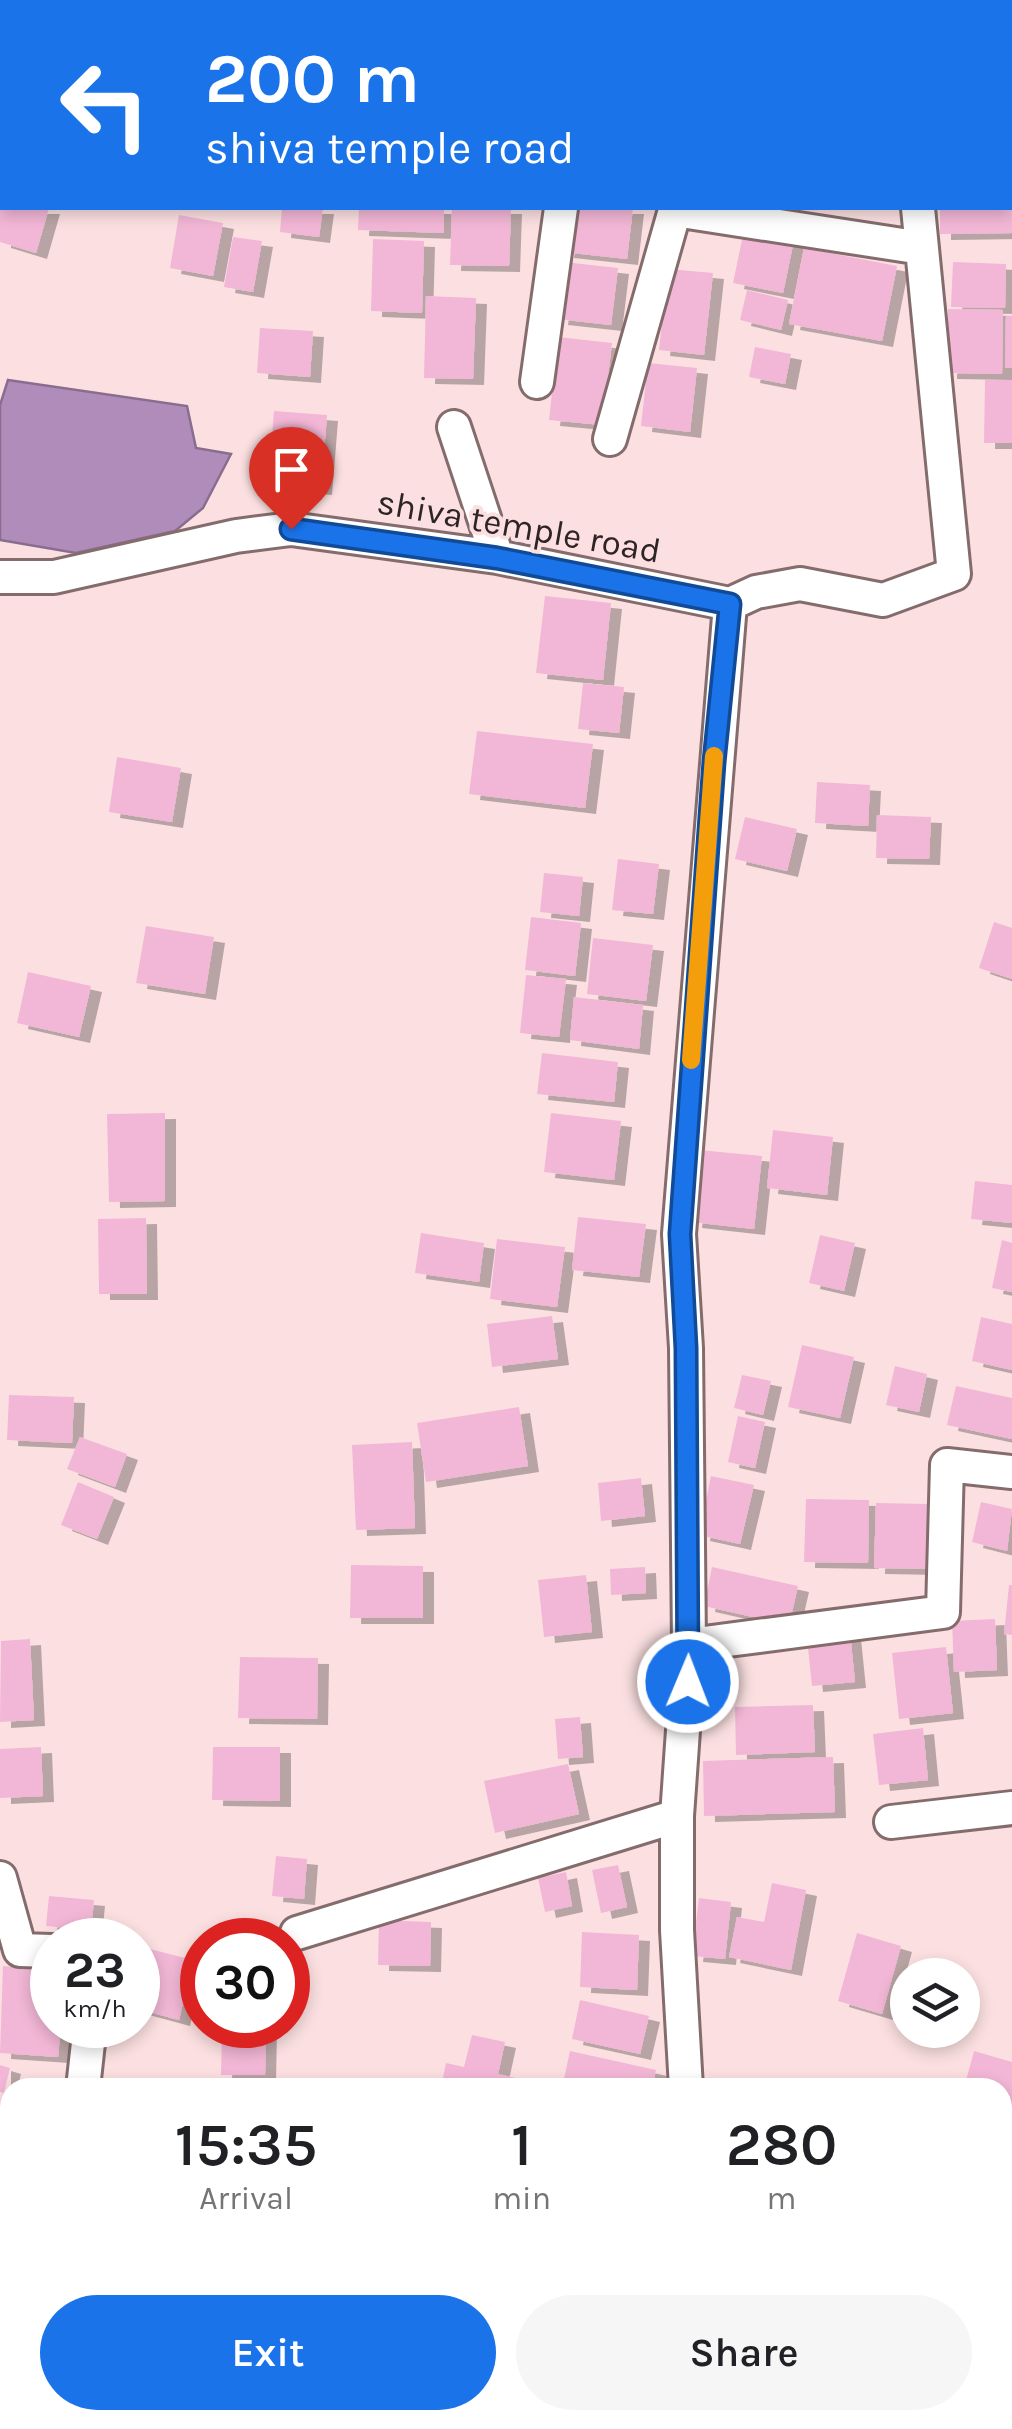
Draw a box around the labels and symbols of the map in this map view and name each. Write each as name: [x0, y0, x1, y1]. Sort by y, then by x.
pin: [249, 427, 334, 530]
street label: shiva temple road: [374, 481, 664, 572]
position arrow: [636, 1630, 740, 1734]
speed limit sign: 30: [180, 1918, 310, 2048]

